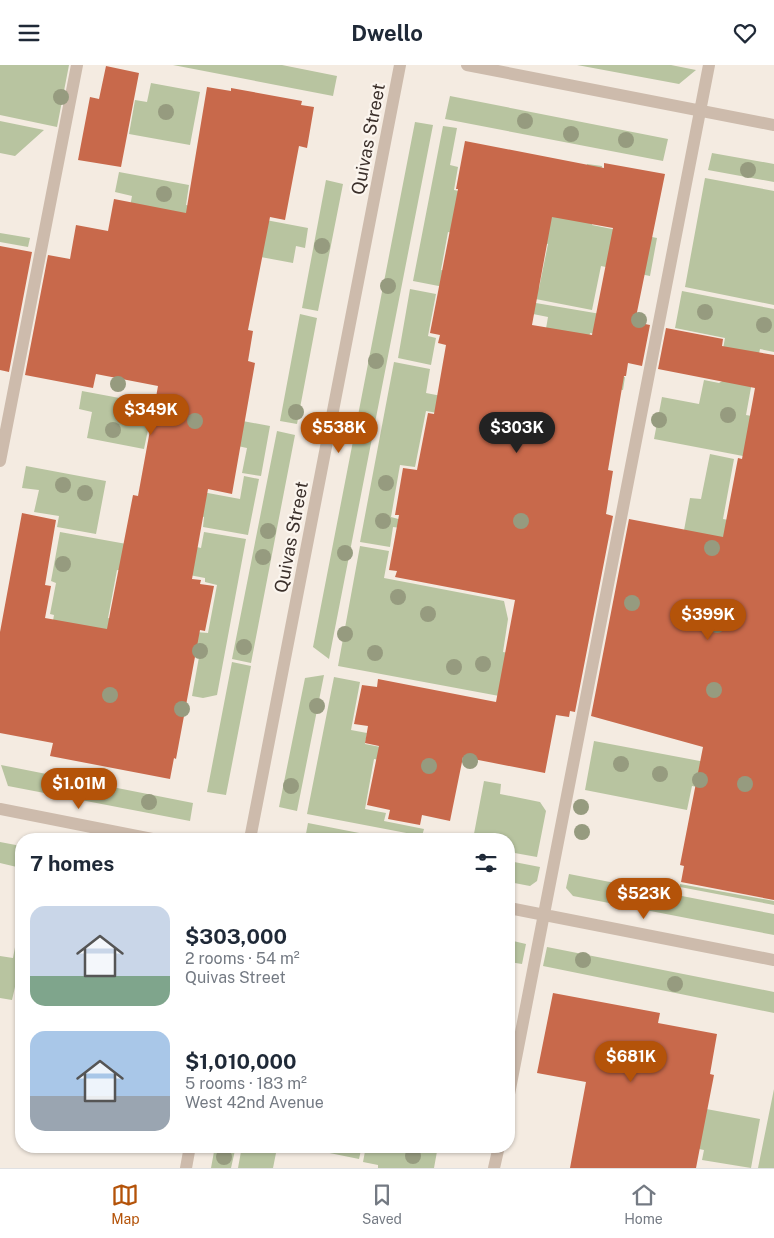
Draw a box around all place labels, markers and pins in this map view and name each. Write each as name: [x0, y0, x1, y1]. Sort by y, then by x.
pin: $349K: [116, 393, 186, 436]
pin: $538K: [304, 411, 374, 454]
pin: $303K: [482, 411, 552, 454]
pin: $399K: [673, 599, 743, 641]
pin: $1.01M: [38, 767, 120, 810]
pin: $523K: [609, 877, 679, 920]
pin: $681K: [596, 1041, 666, 1083]

